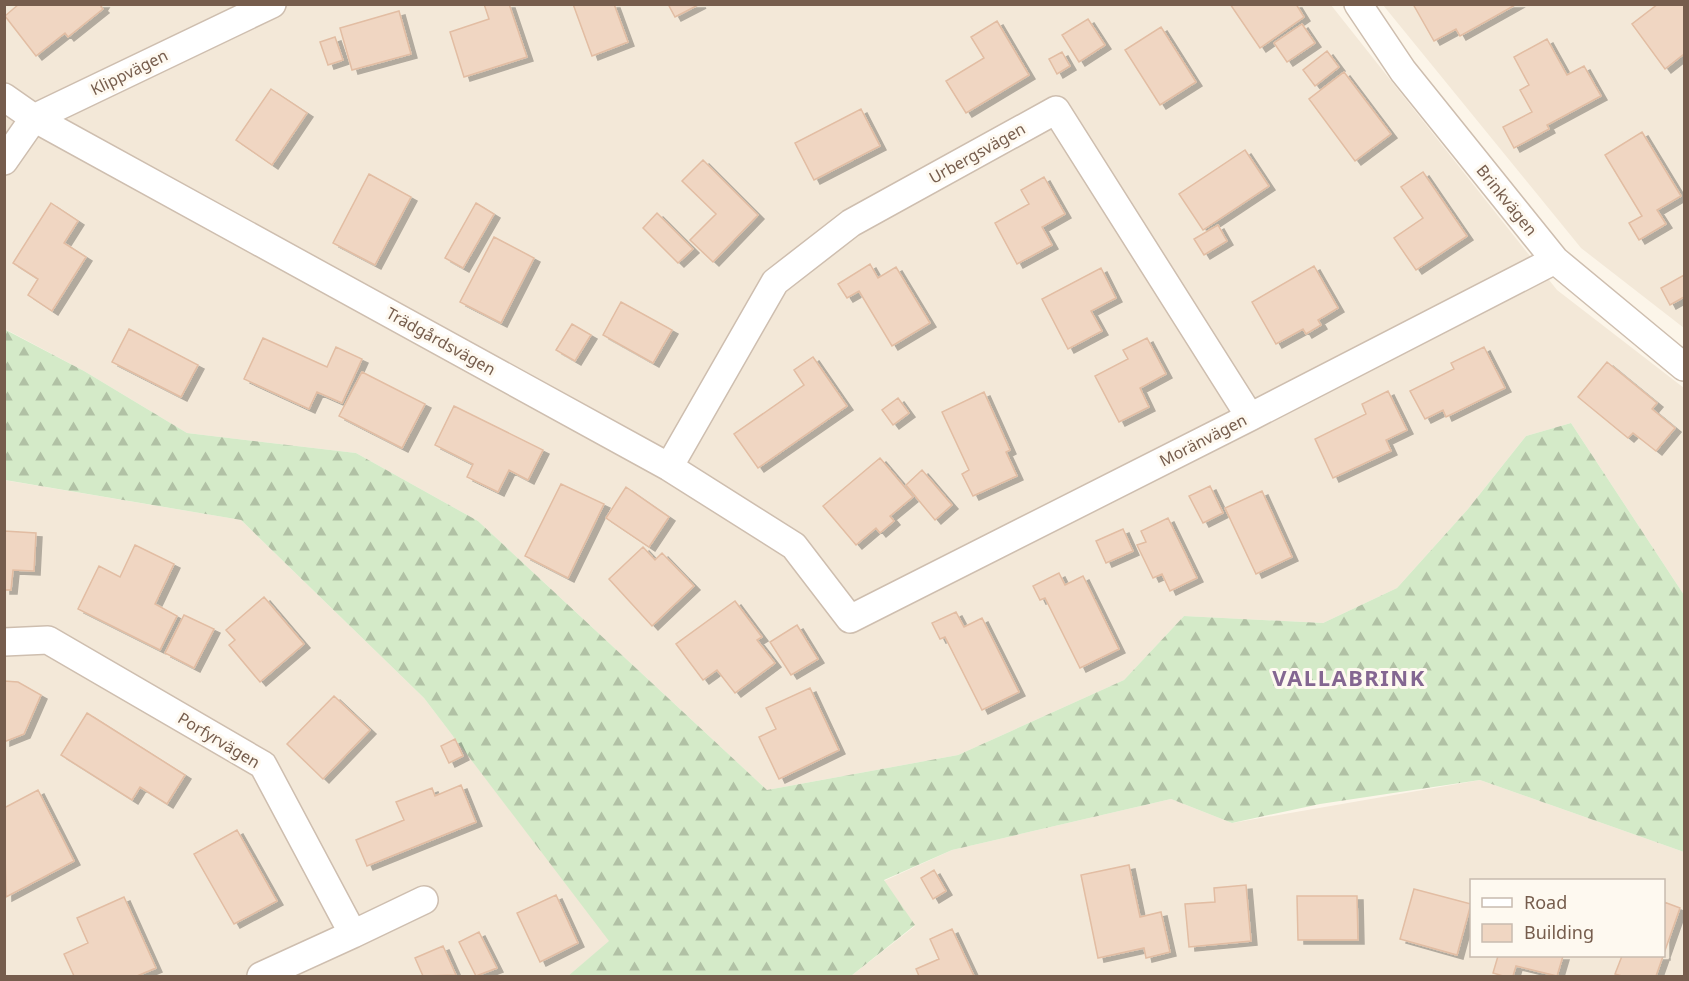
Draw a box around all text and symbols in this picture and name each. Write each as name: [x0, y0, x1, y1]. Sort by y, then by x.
street label: Klippvägen: [87, 44, 171, 100]
street label: Urbergsvägen: [925, 117, 1029, 189]
street label: Brinkvägen: [1472, 160, 1542, 240]
street label: Trädgårdsvägen: [382, 302, 500, 380]
street label: Moränvägen: [1156, 409, 1250, 471]
district label: VALLABRINK: [1272, 662, 1426, 692]
street label: Porfyrvägen: [174, 707, 264, 773]
legend: [1470, 879, 1665, 957]
text: Road: [1524, 890, 1567, 914]
text: Building: [1524, 920, 1594, 944]

